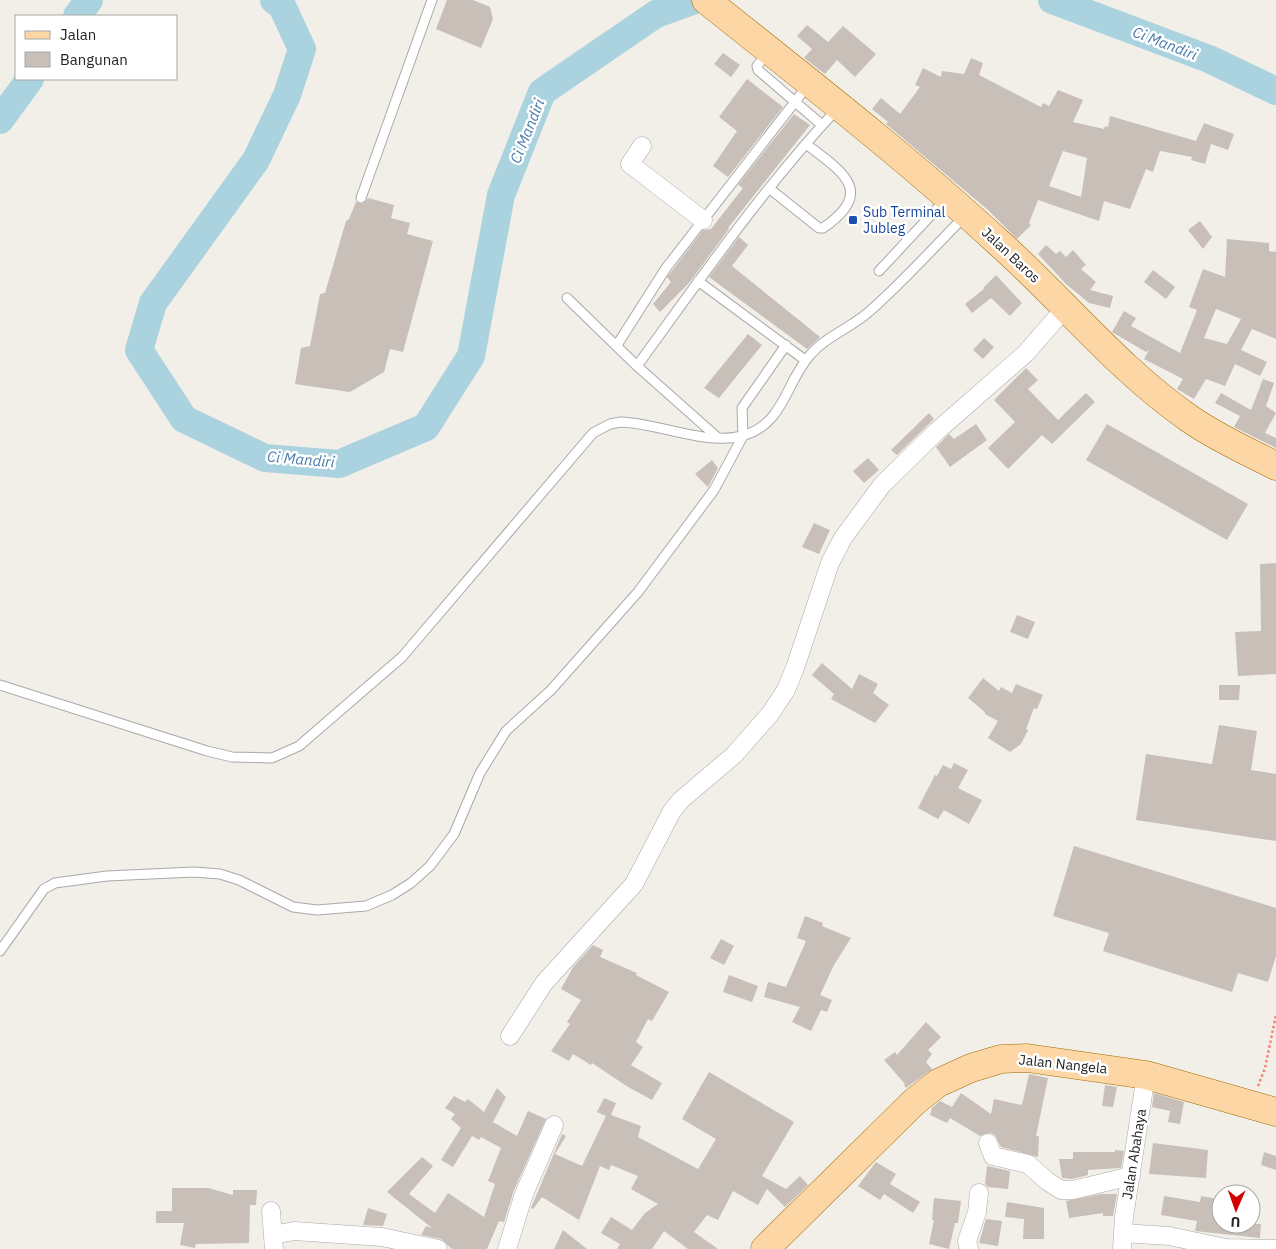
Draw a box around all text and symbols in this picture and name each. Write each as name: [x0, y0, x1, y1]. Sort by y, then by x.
legend: [15, 15, 178, 80]
water label: Ci Mandiri: [1130, 22, 1200, 64]
text: Jalan: [60, 25, 96, 44]
text: Bangunan: [60, 50, 128, 69]
water label: Ci Mandiri: [506, 96, 548, 166]
place label: Sub Terminal Jubleg: [863, 203, 946, 237]
marker: Sub Terminal Jubleg: [847, 214, 859, 226]
street label: Jalan Baros: [978, 223, 1044, 287]
water label: Ci Mandiri: [266, 447, 336, 471]
street label: Jalan Nangela: [1018, 1050, 1109, 1078]
street label: Jalan Abahaya: [1118, 1107, 1150, 1201]
north arrow: [1211, 1184, 1261, 1234]
text: U: [1230, 1213, 1241, 1231]

